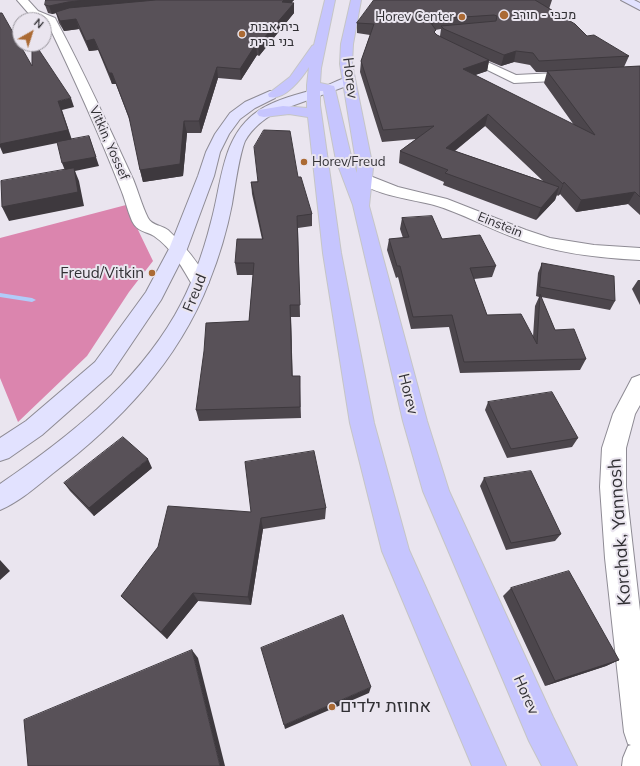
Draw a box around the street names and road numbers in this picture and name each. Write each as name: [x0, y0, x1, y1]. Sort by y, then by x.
street label: Horev: [339, 56, 361, 100]
street label: Vitkin, Yossef: [86, 104, 132, 182]
street label: Einstein: [475, 209, 525, 241]
street label: Freud: [179, 271, 211, 315]
street label: Horev: [394, 372, 422, 416]
street label: Korchak, Yannosh: [604, 458, 636, 606]
street label: Horev: [509, 672, 543, 718]

